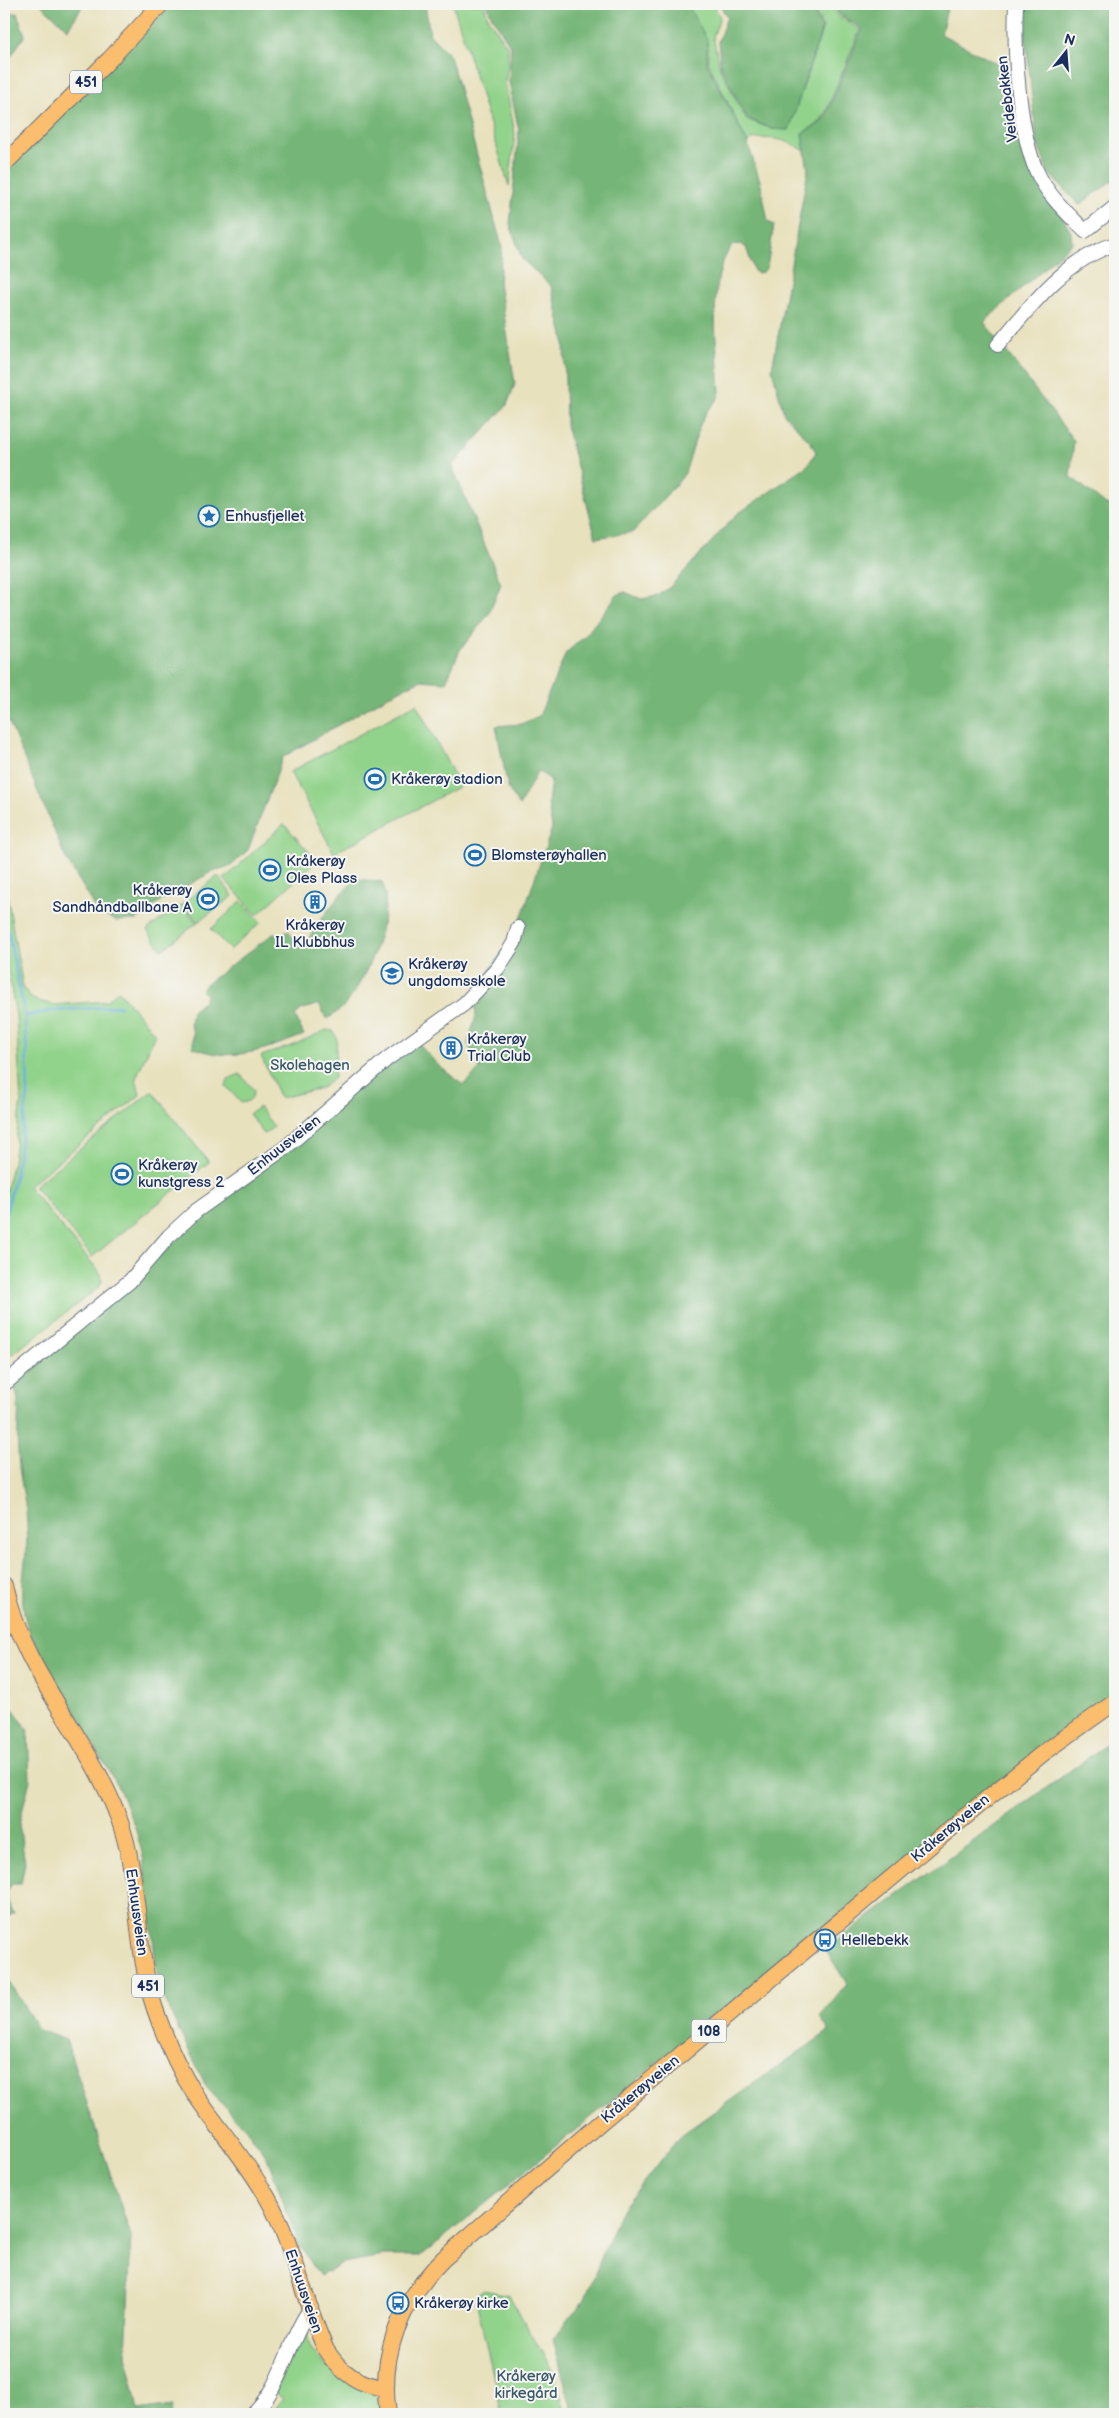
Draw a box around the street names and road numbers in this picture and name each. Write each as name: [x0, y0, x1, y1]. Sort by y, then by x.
street label: Veidebakken: [993, 55, 1022, 143]
road number: 451: [70, 70, 102, 94]
street label: Enhuusveien: [244, 1111, 325, 1180]
street label: Kråkerøyveien: [907, 1790, 993, 1867]
street label: Enhuusveien: [121, 1867, 152, 1957]
road number: 451: [132, 1974, 164, 1998]
road number: 108: [692, 2020, 726, 2042]
street label: Kråkerøyveien: [597, 2051, 683, 2128]
street label: Enhuusveien: [280, 2247, 327, 2336]

